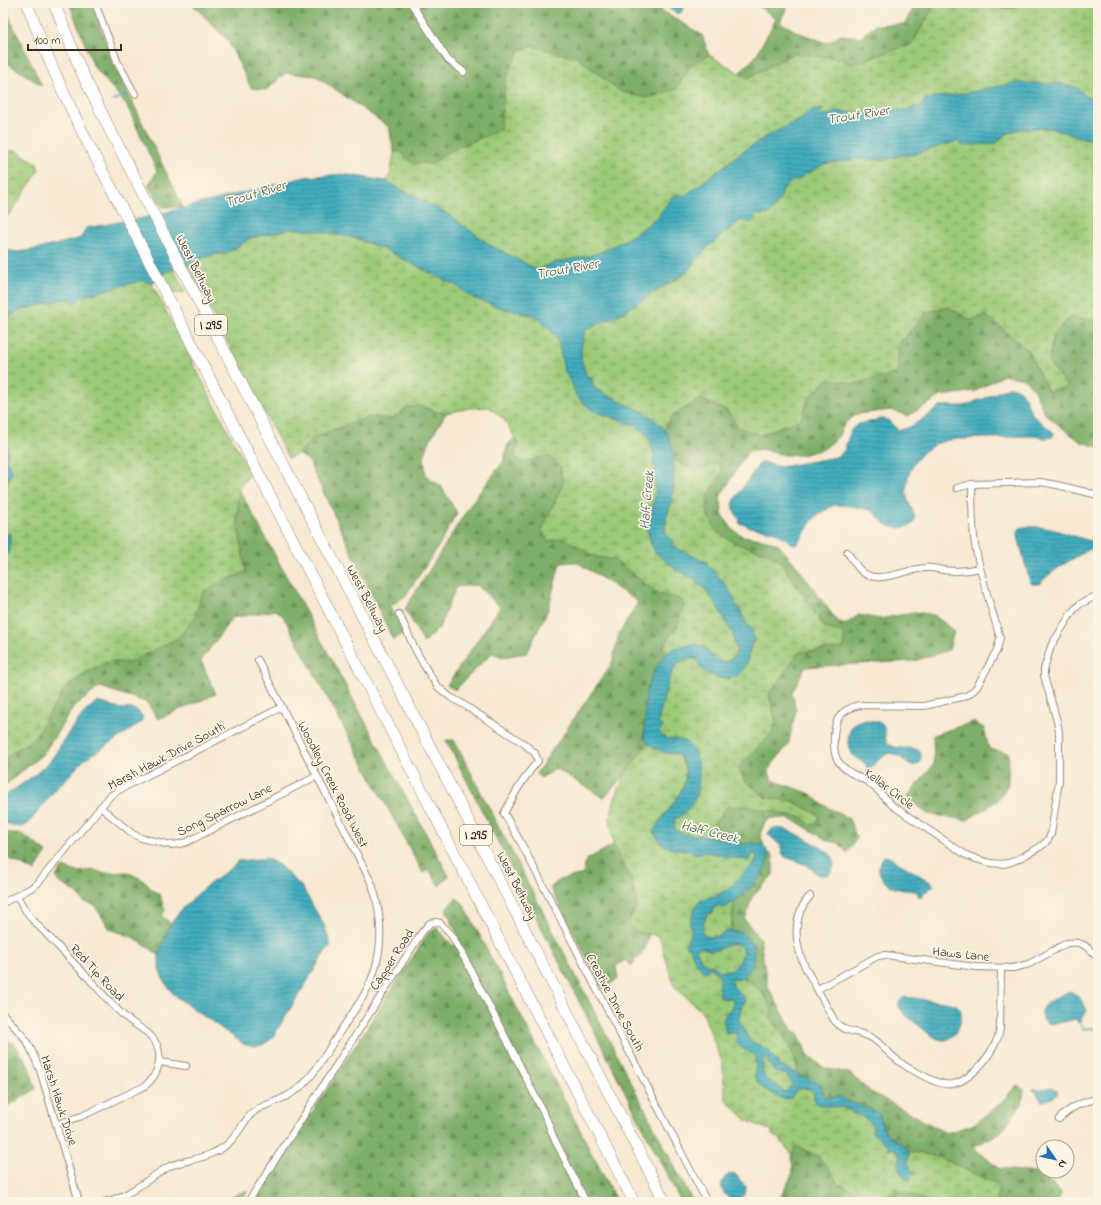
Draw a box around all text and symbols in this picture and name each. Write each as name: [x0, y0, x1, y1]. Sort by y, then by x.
scale bar: [28, 26, 121, 52]
text: 100 m: [34, 32, 61, 50]
water label: Trout River: [826, 100, 892, 131]
water label: Trout River: [222, 175, 290, 214]
street label: West Beltway: [169, 231, 221, 306]
water label: Trout River: [535, 253, 601, 285]
road number: I 295: [195, 315, 227, 335]
water label: Half Creek: [634, 469, 661, 530]
street label: West Beltway: [340, 562, 392, 636]
street label: Marsh Hawk Drive South: [105, 717, 229, 795]
street label: Woodley Creek Road West: [292, 718, 373, 852]
street label: Kellar Circle: [860, 764, 918, 814]
street label: Song Sparrow Lane: [174, 779, 276, 843]
water label: Half Creek: [679, 815, 742, 850]
road number: I 295: [460, 825, 492, 845]
street label: West Beltway: [490, 848, 542, 923]
street label: Capper Road: [365, 925, 420, 994]
street label: Red Tip Road: [65, 940, 129, 1006]
street label: Haws Lane: [931, 942, 990, 967]
street label: Creative Drive South: [581, 950, 649, 1055]
street label: Marsh Hawk Drive: [35, 1053, 82, 1148]
north arrow: [1035, 1139, 1075, 1179]
text: N: [1054, 1156, 1071, 1172]

